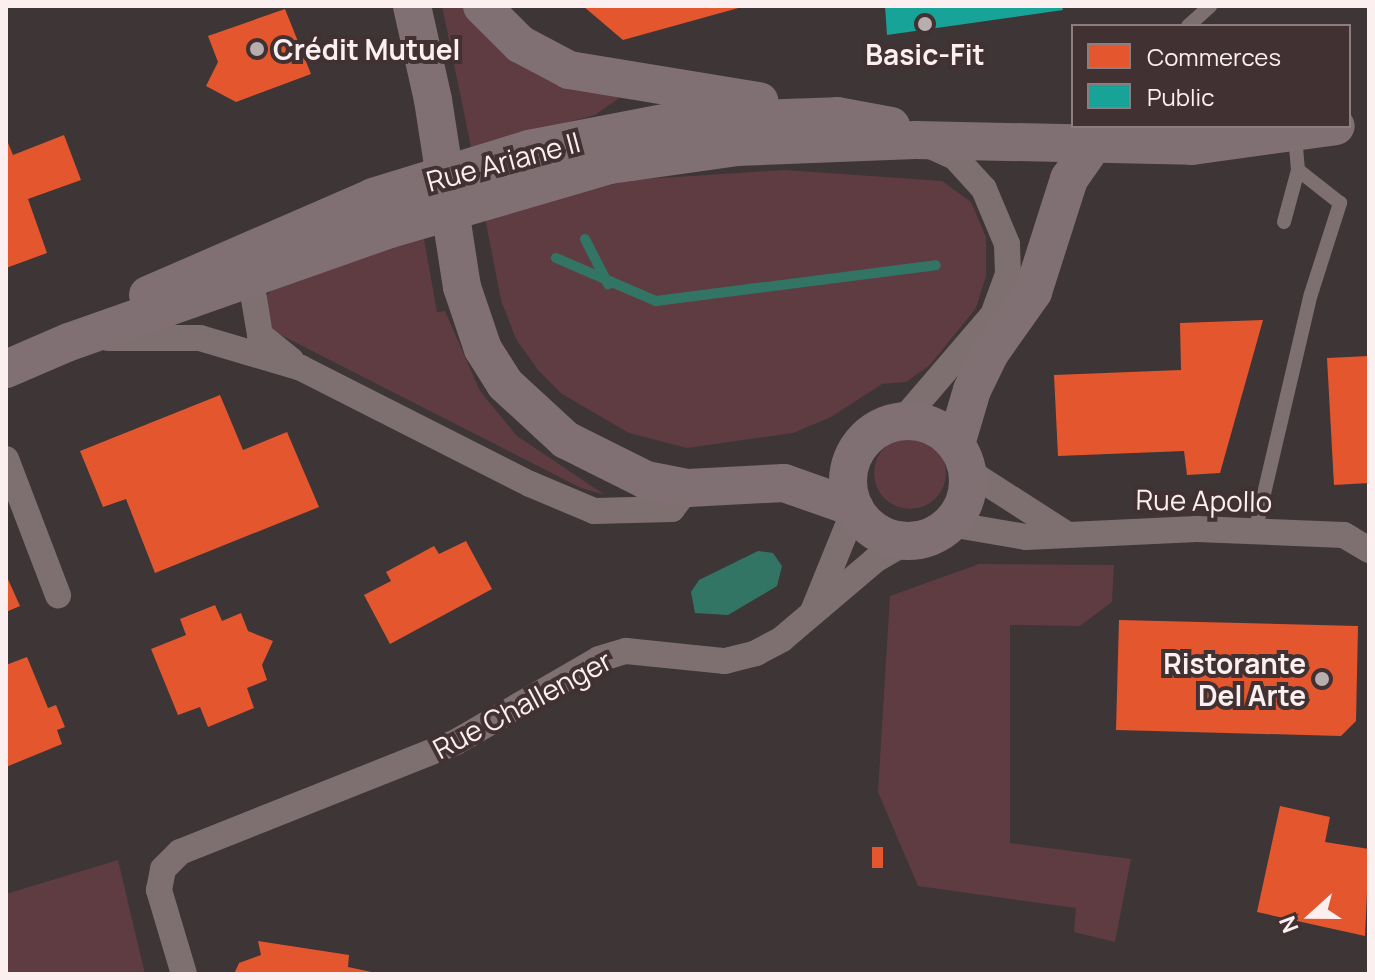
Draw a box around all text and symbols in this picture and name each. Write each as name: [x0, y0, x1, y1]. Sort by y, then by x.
marker: Basic-Fit: [916, 15, 934, 33]
legend: [1071, 24, 1351, 128]
place label: Crédit Mutuel: [273, 32, 460, 66]
place label: Basic-Fit: [865, 37, 985, 71]
marker: Crédit Mutuel: [248, 40, 266, 58]
text: Commerces: [1147, 40, 1281, 73]
text: Public: [1147, 80, 1214, 113]
street label: Rue Ariane II: [422, 124, 584, 198]
street label: Rue Apollo: [1135, 482, 1273, 518]
street label: Rue Challenger: [427, 643, 617, 765]
place label: Ristorante Del Arte: [1163, 646, 1306, 712]
marker: Ristorante Del Arte: [1313, 670, 1331, 688]
north arrow: [1271, 876, 1351, 956]
text: N: [1272, 912, 1305, 937]

